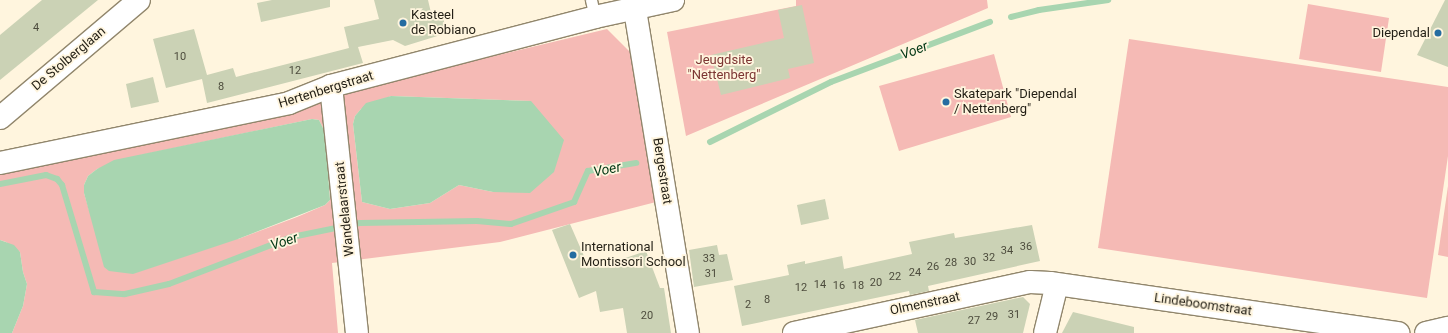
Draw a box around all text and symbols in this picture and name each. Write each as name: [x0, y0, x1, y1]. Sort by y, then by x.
place label: Kasteel de Robiano: [411, 8, 476, 39]
marker: Kasteel de Robiano: [398, 18, 408, 28]
house number: 4: [33, 21, 39, 35]
street label: De Stolberglaan: [29, 24, 109, 94]
place label: Diependal: [1372, 25, 1430, 41]
marker: Diependal: [1433, 28, 1443, 38]
water label: Voer: [898, 37, 930, 63]
house number: 10: [174, 50, 186, 64]
park label: Jeugdsite "Nettenberg": [688, 53, 760, 84]
house number: 12: [289, 64, 301, 78]
street label: Hertenbergstraat: [277, 68, 375, 112]
house number: 8: [218, 80, 224, 94]
place label: Skatepark "Diependal / Nettenberg": [954, 87, 1077, 118]
marker: Skatepark "Diependal / Nettenberg": [941, 97, 951, 107]
street label: Bergestraat: [649, 137, 675, 205]
water label: Voer: [592, 158, 622, 180]
street label: Wandelaarstraat: [332, 161, 358, 257]
water label: Voer: [268, 229, 300, 253]
place label: International Montissori School: [581, 240, 686, 271]
house number: 36: [1020, 240, 1032, 254]
house number: 34: [1001, 244, 1013, 258]
marker: International Montissori School: [568, 250, 578, 260]
house number: 32: [983, 251, 995, 265]
house number: 33: [703, 252, 715, 266]
house number: 30: [964, 255, 976, 269]
house number: 28: [945, 256, 957, 270]
house number: 26: [927, 260, 939, 274]
house number: 24: [909, 266, 921, 280]
house number: 31: [705, 267, 717, 281]
house number: 22: [889, 270, 901, 284]
house number: 20: [870, 276, 882, 290]
house number: 14: [814, 278, 826, 292]
house number: 16: [833, 279, 845, 293]
house number: 18: [852, 279, 864, 293]
house number: 12: [795, 281, 807, 295]
street label: Olmenstraat: [889, 289, 961, 319]
street label: Lindeboomstraat: [1153, 290, 1253, 320]
house number: 8: [764, 293, 770, 307]
house number: 2: [745, 298, 751, 312]
house number: 31: [1008, 308, 1020, 322]
house number: 20: [641, 309, 653, 323]
house number: 29: [986, 310, 998, 324]
house number: 27: [968, 314, 980, 328]

